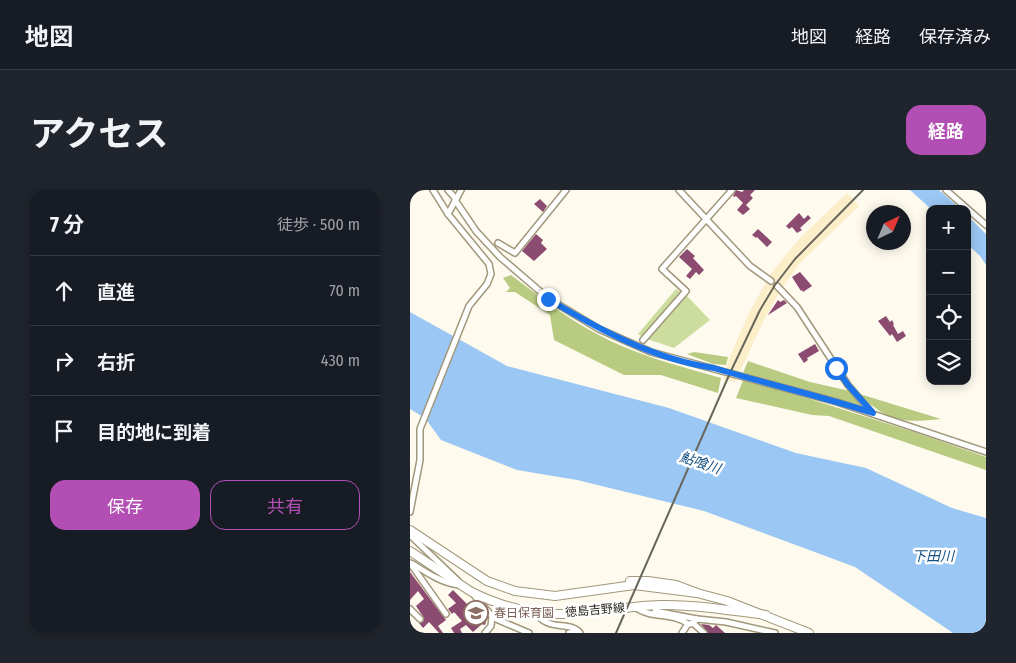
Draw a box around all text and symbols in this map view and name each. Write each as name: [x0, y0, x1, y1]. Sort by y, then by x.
text: 地図: [25, 23, 73, 51]
text: 地図: [791, 26, 827, 48]
text: 経路: [855, 26, 891, 48]
text: 保存済み: [919, 26, 991, 48]
button: 経路: [906, 105, 986, 155]
text: アクセス: [30, 113, 168, 155]
north arrow: [866, 205, 911, 250]
map controls: [926, 205, 971, 385]
button: +: [926, 205, 971, 250]
text: 7 分: [50, 212, 84, 238]
text: 徒歩 · 500 m: [277, 215, 360, 234]
button: −: [926, 250, 971, 295]
icon: ahead: [50, 277, 78, 305]
text: 直進: [97, 281, 135, 304]
text: 70 m: [329, 281, 360, 300]
route end: [537, 288, 560, 311]
button: locate: [926, 295, 971, 340]
button: layers: [926, 340, 971, 385]
icon: right: [50, 347, 78, 375]
text: 右折: [97, 351, 135, 374]
text: 430 m: [321, 351, 360, 370]
route start: [825, 357, 848, 380]
icon: arrive: [50, 417, 78, 445]
text: 目的地に到着: [97, 421, 211, 444]
water label: 鮎喰川: [677, 448, 725, 478]
button: 保存: [50, 480, 200, 530]
button: 共有: [210, 480, 360, 530]
water label: 下田川: [912, 548, 956, 565]
school or university icon: 春日保育園: [463, 600, 489, 626]
street label: 徳島吉野線: [564, 600, 626, 620]
place label: 春日保育園: [494, 606, 554, 620]

